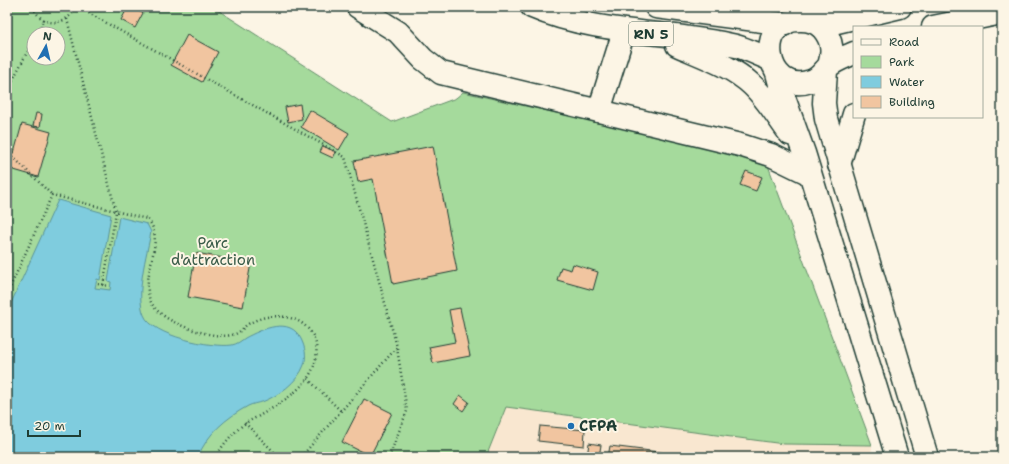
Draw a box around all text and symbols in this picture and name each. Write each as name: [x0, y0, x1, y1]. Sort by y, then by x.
road number: RN 5: [629, 22, 673, 46]
north arrow: [26, 26, 66, 66]
legend: [853, 26, 983, 118]
text: N: [42, 29, 53, 45]
text: Road: [889, 34, 920, 50]
text: Park: [889, 54, 915, 70]
text: Water: [889, 74, 925, 90]
text: Building: [889, 94, 935, 110]
park label: Parc d'attraction: [171, 233, 255, 270]
scale bar: [28, 412, 80, 438]
place label: CFPA: [579, 416, 618, 436]
text: 20 m: [34, 418, 65, 434]
marker: CFPA: [566, 421, 576, 431]

